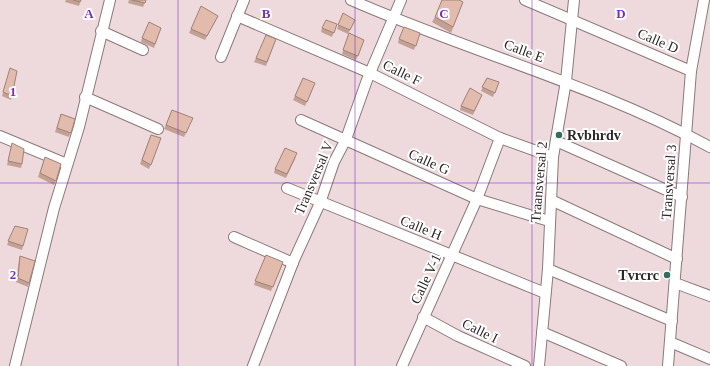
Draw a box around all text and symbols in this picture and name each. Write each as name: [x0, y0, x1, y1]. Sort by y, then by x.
text: A: [84, 6, 94, 21]
text: B: [262, 6, 271, 21]
text: C: [439, 6, 449, 21]
text: D: [616, 6, 626, 21]
street label: Calle D: [635, 26, 681, 56]
street label: Calle E: [502, 37, 546, 65]
street label: Calle F: [380, 57, 424, 89]
text: 1: [10, 84, 16, 99]
place label: Rvbhrdv: [567, 128, 621, 143]
marker: Rvbhrdv: [554, 130, 564, 140]
street label: Transversal V: [292, 139, 336, 217]
street label: Traansversal 2: [528, 141, 550, 223]
street label: Transversal 3: [659, 144, 679, 220]
street label: Calle G: [406, 146, 452, 178]
street label: Calle H: [398, 213, 444, 243]
street label: Calle V-1: [408, 252, 444, 306]
text: 2: [10, 267, 16, 282]
place label: Tvrcrc: [618, 268, 659, 283]
marker: Tvrcrc: [662, 270, 672, 280]
street label: Calle I: [460, 316, 501, 346]

